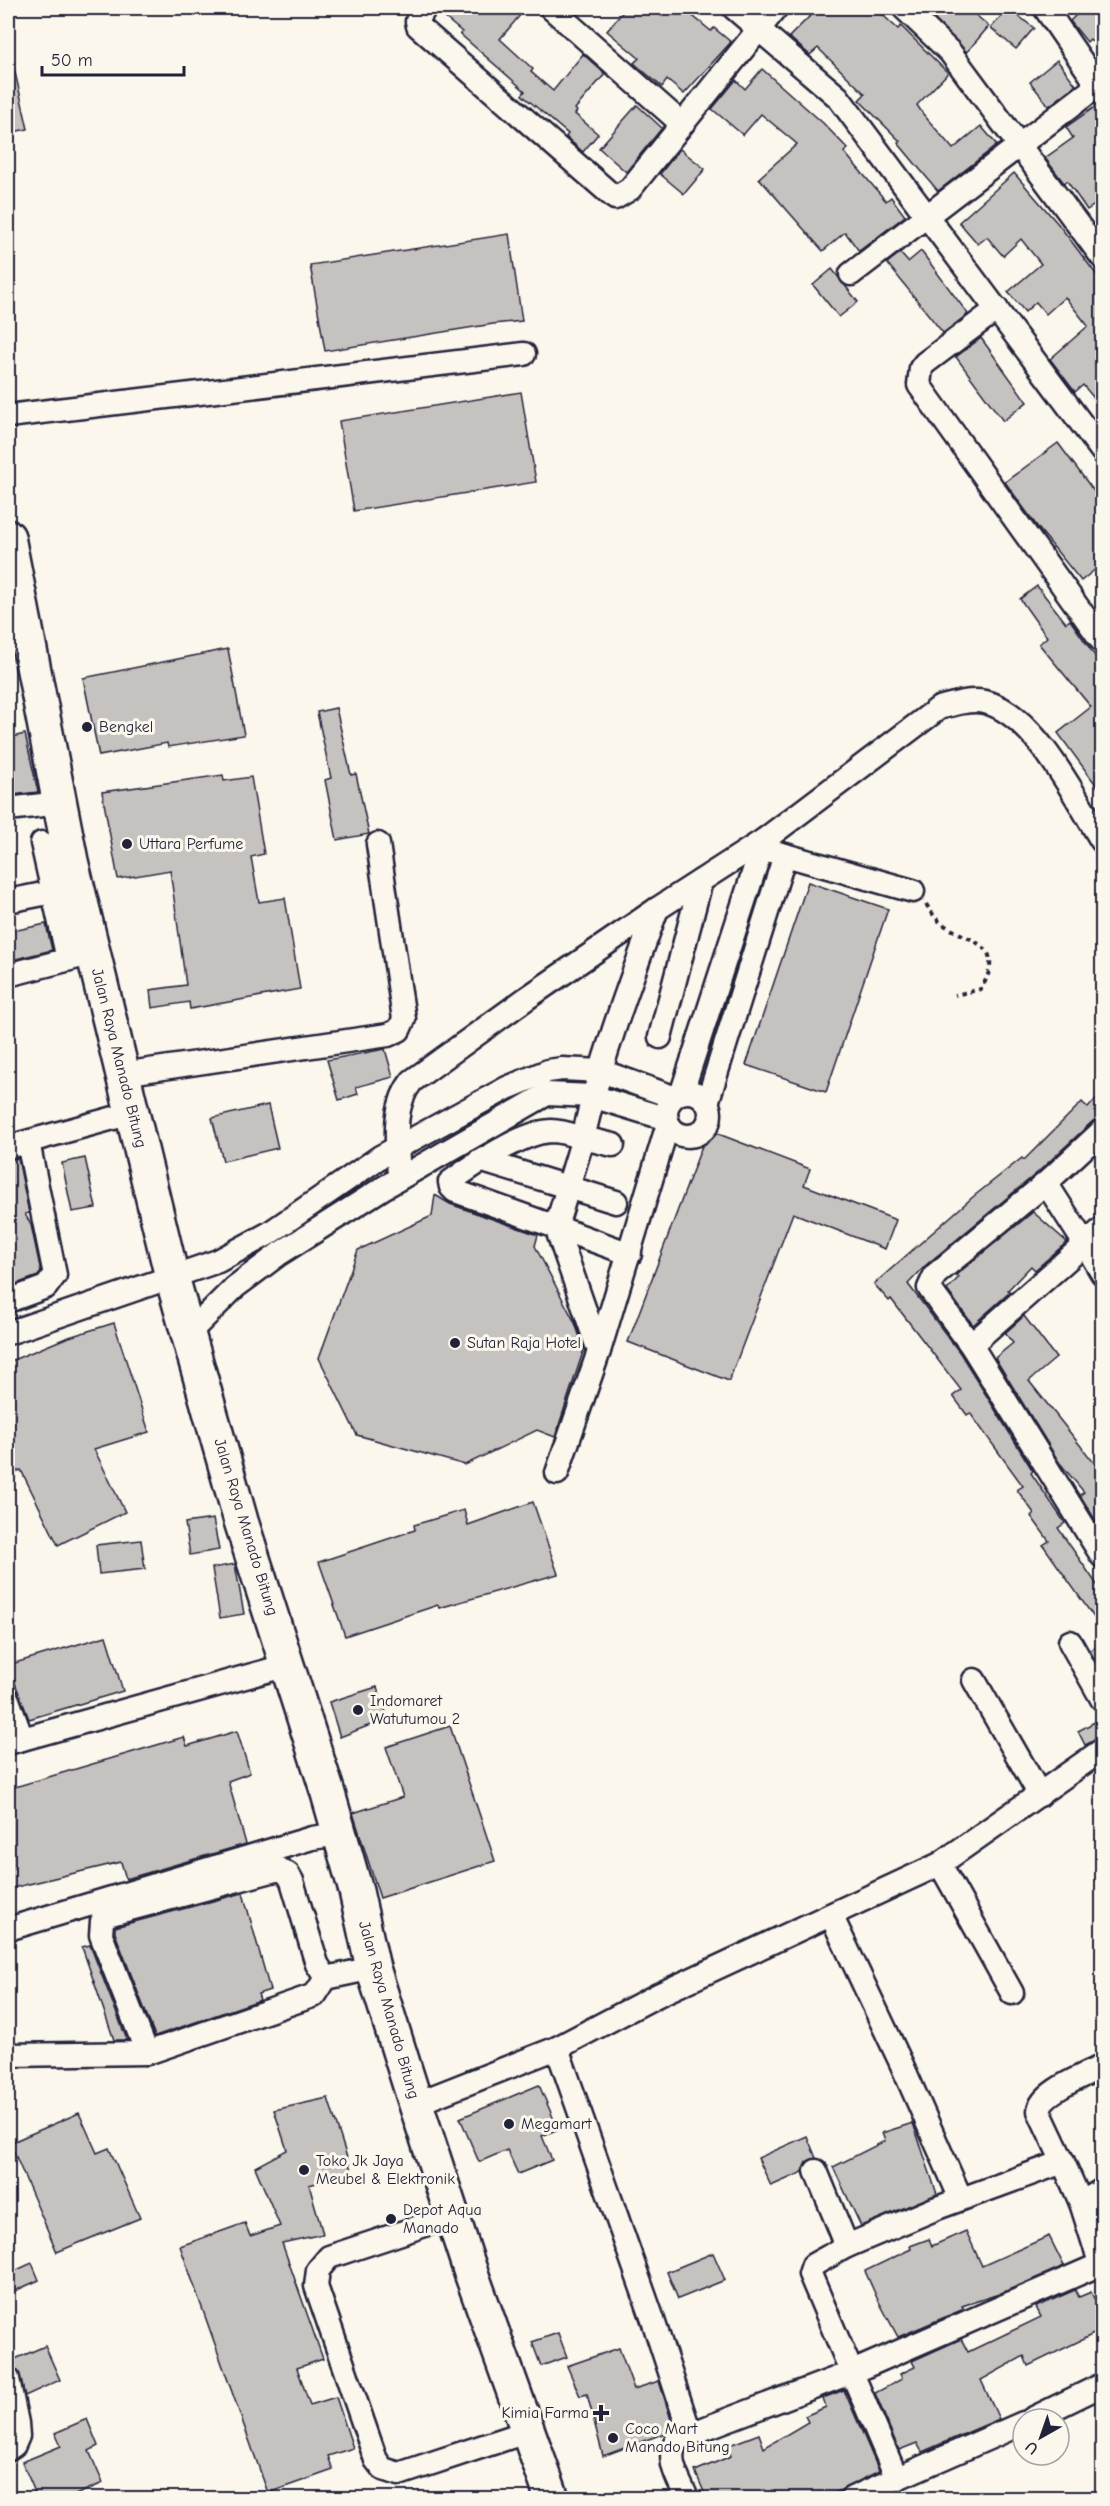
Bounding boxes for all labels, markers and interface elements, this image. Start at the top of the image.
scale bar [42,39,184,77]
text: 50 m [51,50,93,71]
place label: Bengkel [99,718,153,736]
marker: Bengkel [80,720,94,734]
place label: Uttara Perfume [139,835,243,853]
marker: Uttara Perfume [120,837,134,851]
street label: Jalan Raya Manado Bitung [88,966,150,1150]
place label: Sutan Raja Hotel [467,1334,581,1352]
marker: Sutan Raja Hotel [448,1336,462,1350]
street label: Jalan Raya Manado Bitung [210,1436,282,1618]
place label: Indomaret Watutumou 2 [370,1692,460,1728]
marker: Indomaret Watutumou 2 [351,1703,365,1717]
street label: Jalan Raya Manado Bitung [355,1919,423,2101]
place label: Megamart [521,2115,592,2133]
marker: Megamart [502,2117,516,2131]
place label: Toko Jk Jaya Meubel & Elektronik [316,2152,455,2188]
marker: Toko Jk Jaya Meubel & Elektronik [297,2163,311,2177]
place label: Depot Aqua Manado [403,2201,482,2237]
marker: Depot Aqua Manado [384,2212,398,2226]
place label: Kimia Farma [502,2404,589,2422]
marker: Kimia Farma [594,2406,608,2420]
north arrow [1011,2407,1071,2467]
place label: Coco Mart Manado Bitung [625,2420,730,2456]
marker: Coco Mart Manado Bitung [606,2431,620,2445]
text: U [1022,2437,1042,2458]

